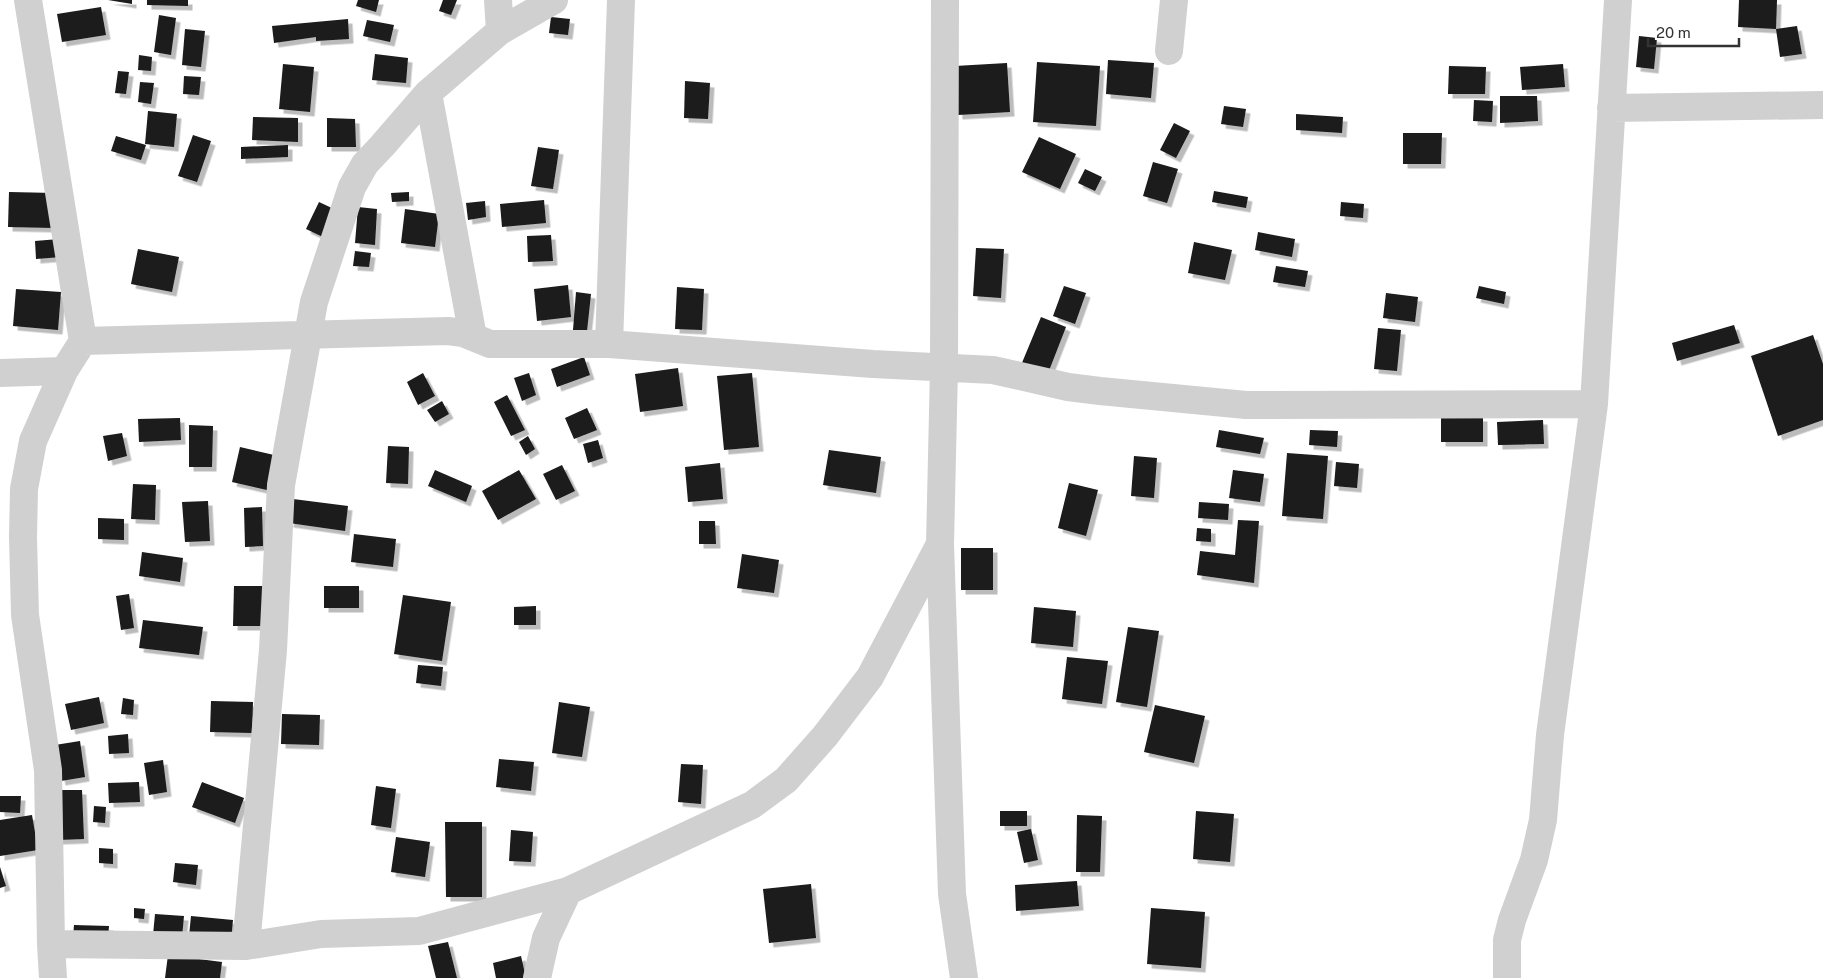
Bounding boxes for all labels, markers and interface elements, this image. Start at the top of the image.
scale bar [1648,15,1739,47]
text: 20 m [1656,24,1691,41]

